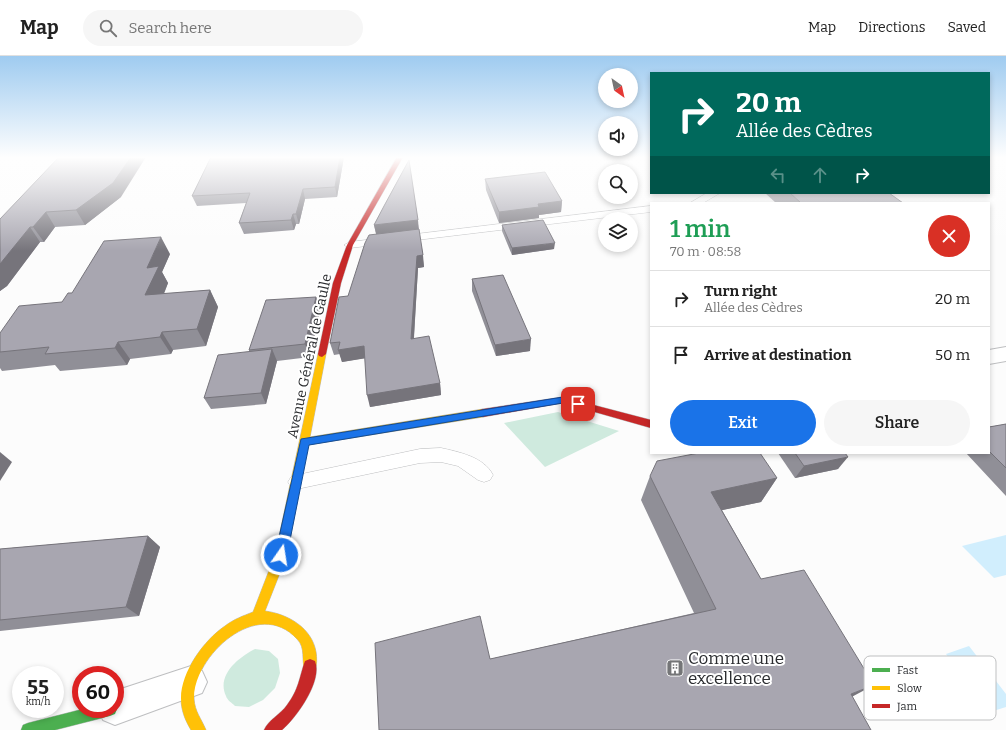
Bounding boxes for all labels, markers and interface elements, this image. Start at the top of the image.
search box [83,10,363,46]
text: Map [20,16,59,39]
icon: search [97,17,119,39]
text: Search here [129,19,212,37]
text: Map [808,19,836,36]
text: Directions [858,19,926,36]
text: Saved [948,19,986,36]
north arrow [598,68,638,108]
map controls [598,68,638,252]
text: 20 m [736,86,801,119]
icon: right [670,88,722,140]
button: sound [598,116,638,156]
text: Allée des Cèdres [736,120,873,142]
button: search [598,164,638,204]
icon: left [767,164,789,186]
icon: ahead [809,164,831,186]
icon: right [851,164,873,186]
button: layers [598,212,638,252]
text: 1 min [670,215,730,243]
button: close [928,215,970,257]
text: 70 m · 08:58 [670,244,741,259]
street label: Avenue Général de Gaulle [284,272,335,440]
text: Turn right [704,282,777,300]
icon: right [670,288,692,310]
text: 20 m [935,290,970,308]
text: Allée des Cèdres [704,300,803,315]
icon: arrive [670,344,692,366]
text: Arrive at destination [704,346,851,364]
text: 50 m [935,346,970,364]
pin [561,387,595,421]
icon: arrive [567,393,589,415]
button: Exit [670,400,816,446]
button: Share [824,400,970,446]
position arrow [260,534,302,576]
place label: Comme une excellence [688,648,784,689]
legend [864,656,996,720]
building icon: Comme une excellence [665,658,685,678]
text: Fast [897,664,918,677]
speed limit sign: 60 [72,666,124,718]
text: 55 [27,675,49,699]
text: Slow [897,682,922,695]
text: km/h [26,696,50,708]
text: Jam [896,700,917,713]

